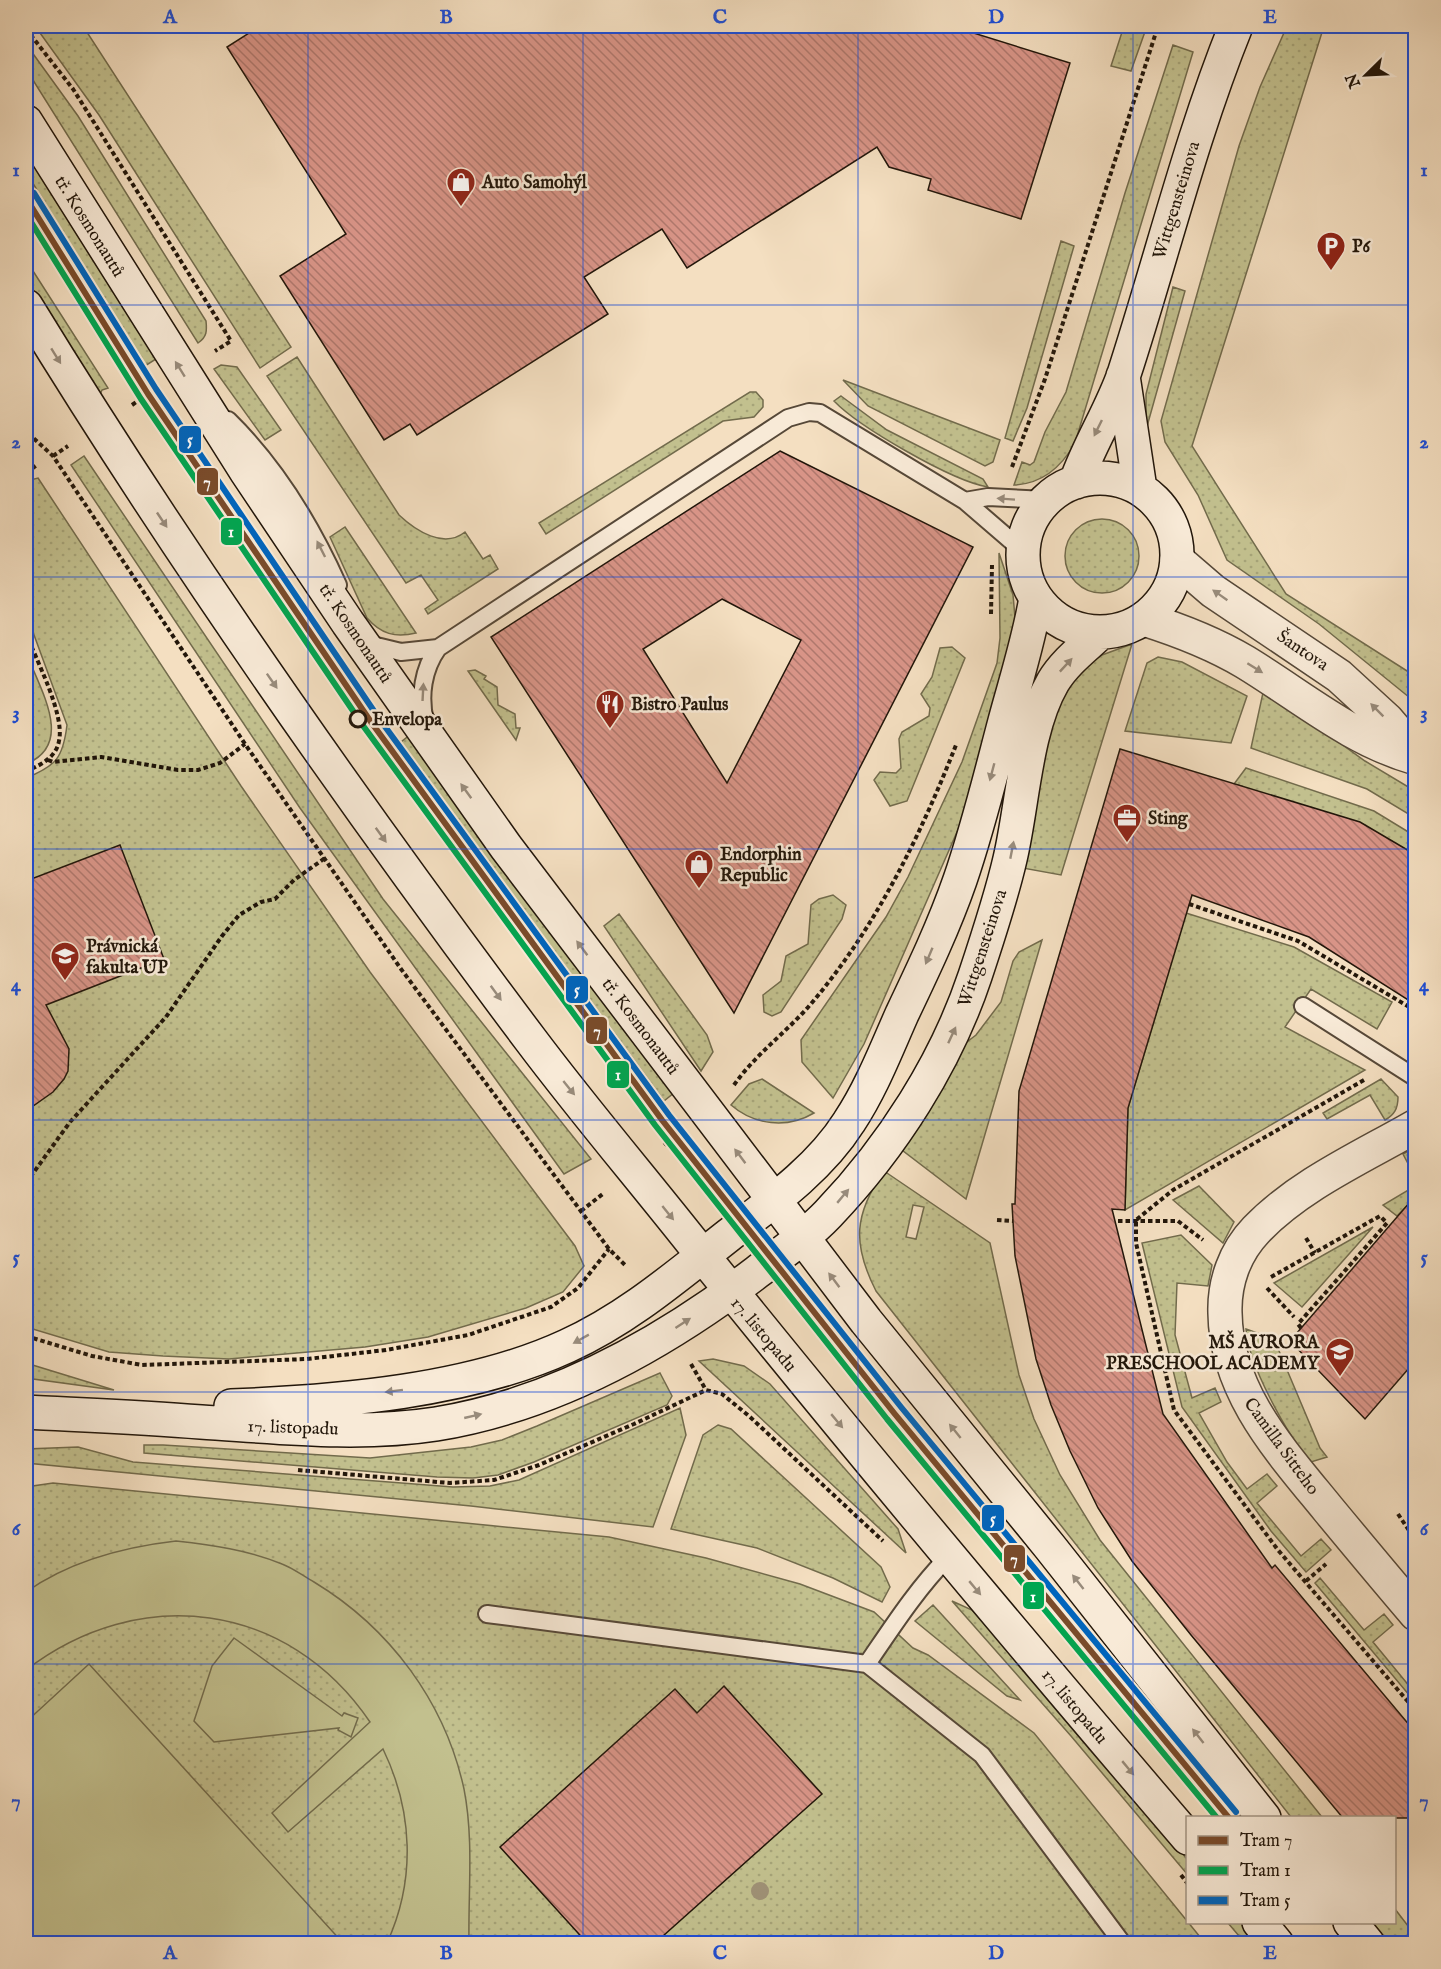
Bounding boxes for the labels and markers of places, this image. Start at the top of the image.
shop icon: Auto Samohýl [445,166,477,208]
place label: Auto Samohýl [481,172,588,195]
parking icon: P6 [1315,230,1347,272]
place label: P6 [1352,236,1371,259]
restaurant icon: Bistro Paulus [594,688,626,730]
place label: Bistro Paulus [631,694,729,717]
place label: Envelopa [372,709,443,732]
marker: Envelopa [349,710,367,728]
office icon: Sting [1111,802,1143,844]
place label: Sting [1148,808,1189,831]
place label: Endorphin Republic [720,844,802,888]
shop icon: Endorphin Republic [683,848,715,890]
place label: Právnická fakulta UP [86,936,168,980]
school or university icon: Právnická fakulta UP [49,940,81,982]
place label: MŠ AURORA PRESCHOOL ACADEMY [1106,1330,1321,1376]
school or university icon: MŠ AURORA PRESCHOOL ACADEMY [1324,1336,1356,1378]

